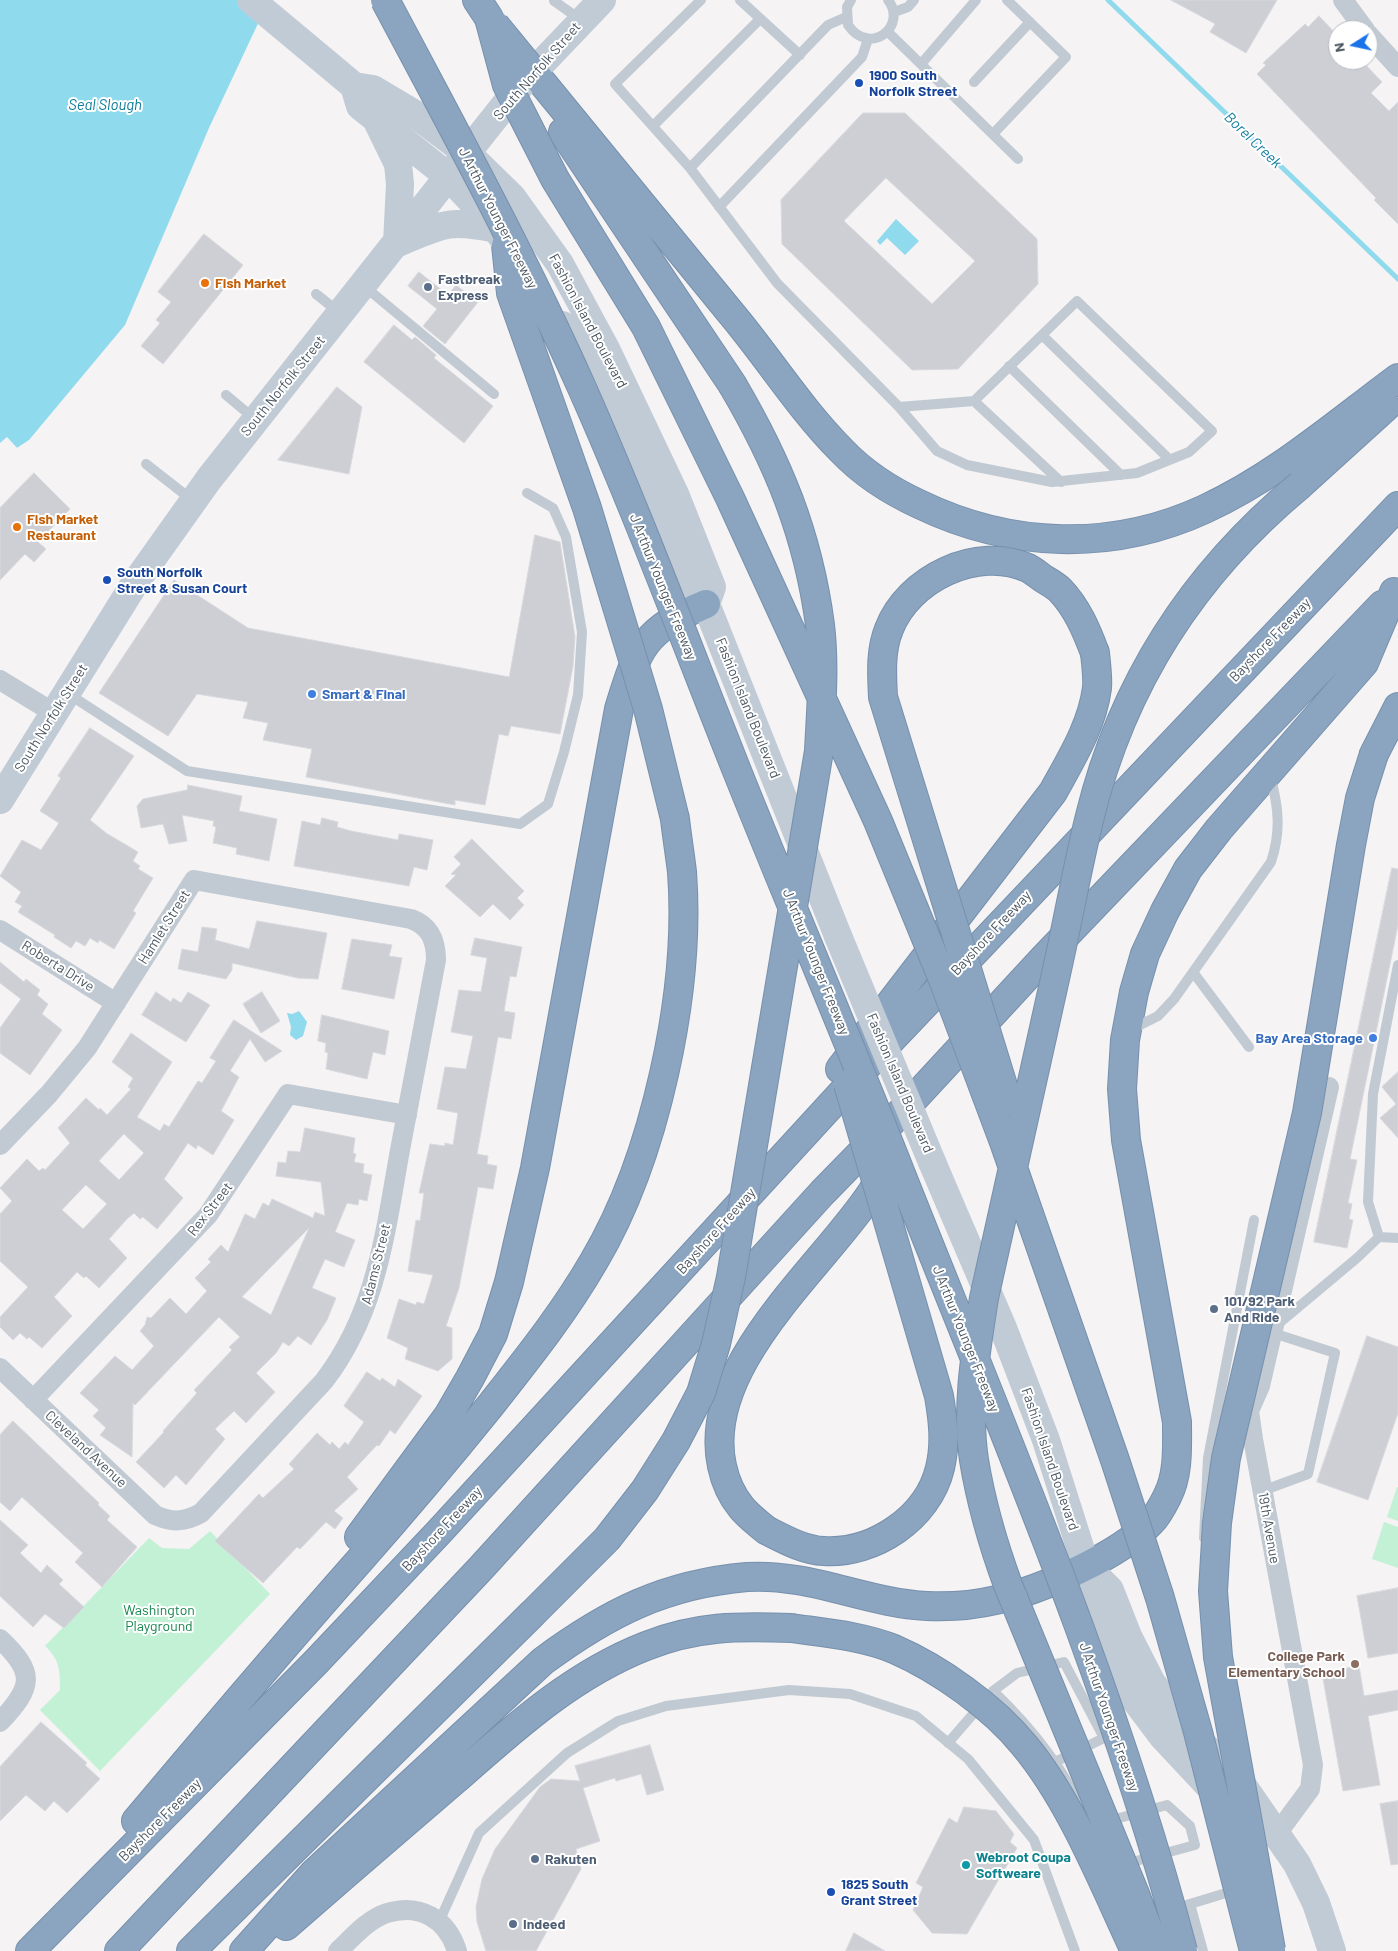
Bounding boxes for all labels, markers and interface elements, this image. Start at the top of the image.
street label: South Norfolk Street [490,19,584,123]
north arrow [1328,20,1378,70]
text: N [1330,41,1348,54]
place label: 1900 South Norfolk Street [869,67,957,100]
marker: 1900 South Norfolk Street [853,77,865,89]
water label: Seal Slough [68,96,142,114]
water label: Borel Creek [1220,108,1286,172]
street label: J Arthur Younger Freeway [455,145,541,291]
street label: Fashion Island Boulevard [545,251,631,391]
place label: Fastbreak Express [438,271,500,304]
place label: Fish Market [215,275,286,291]
marker: Fish Market [199,277,211,289]
marker: Fastbreak Express [422,281,434,293]
street label: South Norfolk Street [237,332,329,440]
place label: Fish Market Restaurant [27,511,98,544]
street label: J Arthur Younger Freeway [626,511,700,663]
marker: Fish Market Restaurant [11,521,23,533]
place label: South Norfolk Street & Susan Court [117,564,247,596]
marker: South Norfolk Street & Susan Court [101,574,113,586]
street label: Bayshore Freeway [1226,595,1314,685]
street label: Fashion Island Boulevard [712,635,784,781]
street label: South Norfolk Street [11,661,91,775]
place label: Smart & Final [322,686,406,702]
marker: Smart & Final [306,688,318,700]
street label: J Arthur Younger Freeway [779,886,853,1038]
street label: Hamlet Street [134,887,194,967]
street label: Bayshore Freeway [947,887,1035,979]
street label: Roberta Drive [18,937,98,995]
street label: Fashion Island Boulevard [863,1011,937,1155]
place label: Bay Area Storage [1256,1030,1363,1046]
marker: Bay Area Storage [1367,1032,1379,1044]
street label: Rex Street [184,1179,236,1239]
street label: Bayshore Freeway [673,1185,759,1277]
street label: Adams Street [358,1222,394,1306]
street label: J Arthur Younger Freeway [929,1263,1003,1415]
place label: 101/92 Park And Ride [1224,1293,1295,1325]
marker: 101/92 Park And Ride [1208,1303,1220,1315]
street label: Fashion Island Boulevard [1018,1385,1082,1533]
street label: Cleveland Avenue [42,1407,130,1491]
street label: Bayshore Freeway [398,1483,486,1575]
street label: 19th Avenue [1254,1491,1284,1565]
park label: Washington Playground [123,1602,195,1634]
street label: J Arthur Younger Freeway [1076,1640,1142,1794]
place label: College Park Elementary School [1228,1648,1345,1680]
marker: College Park Elementary School [1349,1658,1361,1670]
street label: Bayshore Freeway [115,1775,205,1865]
place label: Webroot Coupa Softweare [976,1849,1071,1881]
place label: Rakuten [545,1851,597,1867]
marker: Rakuten [529,1853,541,1865]
marker: Webroot Coupa Softweare [960,1859,972,1871]
place label: 1825 South Grant Street [841,1876,917,1908]
marker: 1825 South Grant Street [825,1886,837,1898]
place label: Indeed [523,1916,565,1932]
marker: Indeed [507,1918,519,1930]

